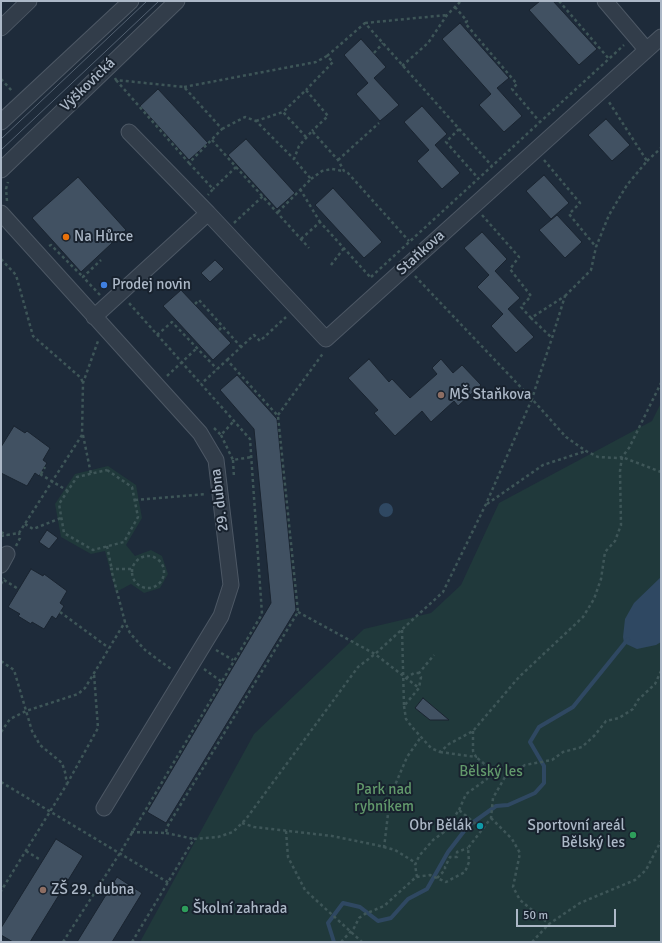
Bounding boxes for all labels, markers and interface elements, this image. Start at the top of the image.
street label: Výškovická [57,54,119,116]
street label: Staňkova [393,227,449,279]
place label: Na Hůrce [74,228,133,246]
marker: Na Hůrce [61,232,71,242]
place label: Prodej novin [112,276,191,294]
marker: Prodej novin [99,280,109,290]
place label: MŠ Staňkova [449,386,531,404]
marker: MŠ Staňkova [436,390,446,400]
street label: 29. dubna [207,467,233,533]
park label: Bělský les [459,763,523,781]
park label: Park nad rybníkem [354,781,414,816]
place label: Obr Bělák [409,817,472,835]
place label: Sportovní areál Bělský les [528,817,625,852]
marker: Obr Bělák [475,821,485,831]
marker: Sportovní areál Bělský les [628,830,638,840]
place label: ZŠ 29. dubna [51,881,134,899]
marker: ZŠ 29. dubna [38,885,48,895]
place label: Školní zahrada [193,900,287,918]
scale bar [518,901,618,927]
marker: Školní zahrada [180,904,190,914]
text: 50 m [523,908,548,923]

